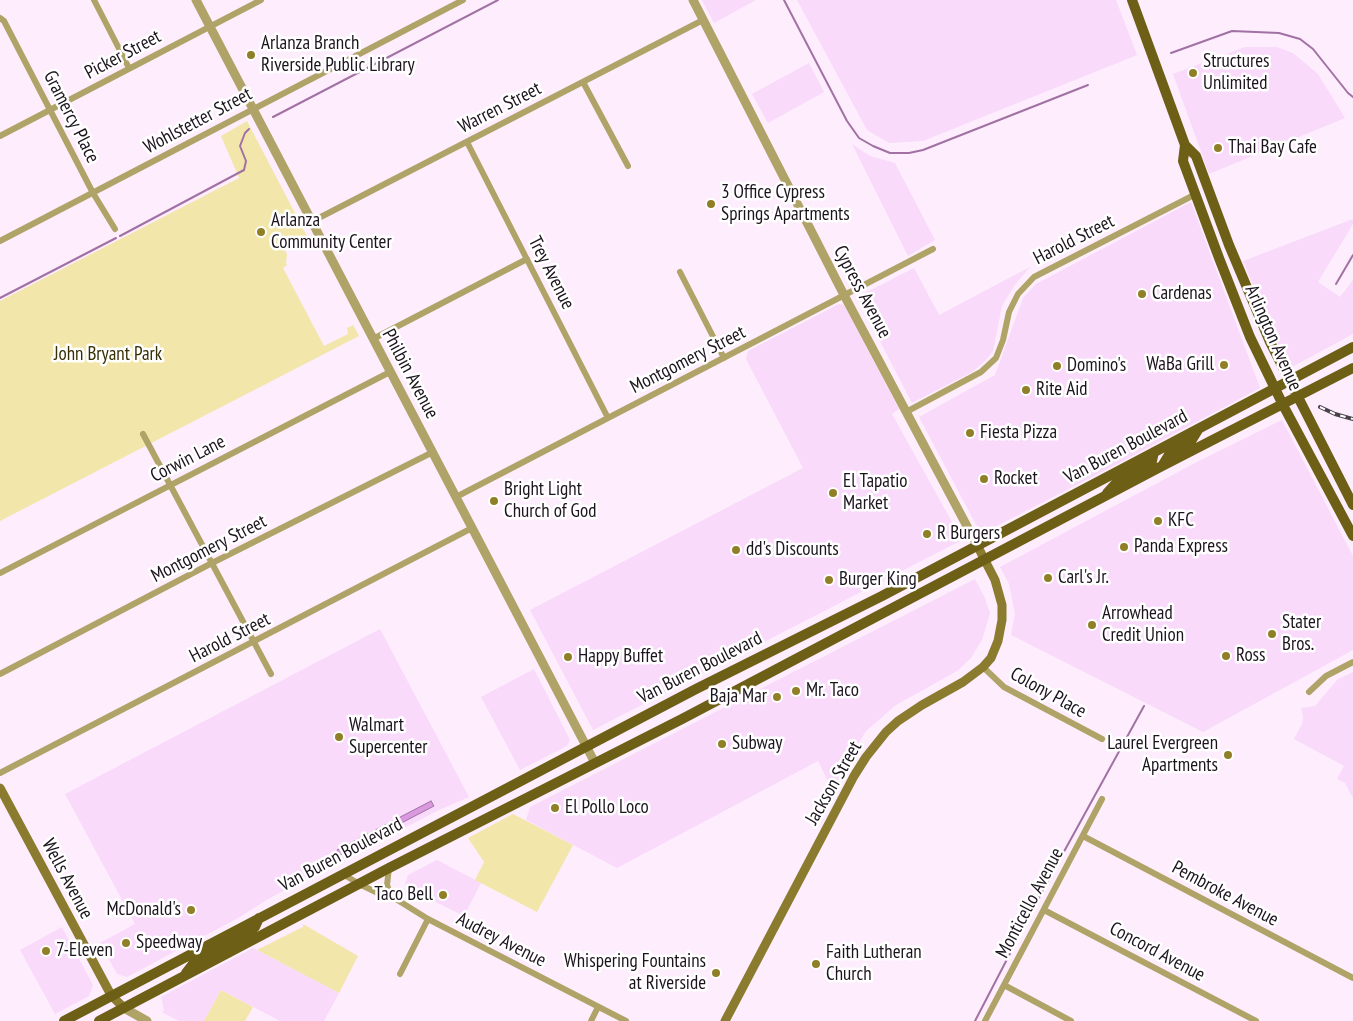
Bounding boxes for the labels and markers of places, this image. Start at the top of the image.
place label: Arlanza Branch Riverside Public Library [261,33,415,77]
marker: Arlanza Branch Riverside Public Library [245,49,257,61]
place label: Structures Unlimited [1203,51,1270,95]
marker: Structures Unlimited [1187,67,1199,79]
place label: Thai Bay Cafe [1228,137,1317,159]
marker: Thai Bay Cafe [1212,142,1224,154]
place label: 3 Office Cypress Springs Apartments [721,182,850,226]
marker: 3 Office Cypress Springs Apartments [705,198,717,210]
place label: Arlanza Community Center [271,210,392,254]
marker: Arlanza Community Center [255,226,267,238]
place label: Cardenas [1152,283,1212,305]
marker: Cardenas [1136,288,1148,300]
place label: WaBa Grill [1146,354,1214,376]
place label: Domino's [1067,355,1126,377]
marker: WaBa Grill [1218,359,1230,371]
marker: Domino's [1051,360,1063,372]
place label: Rite Aid [1036,379,1088,401]
marker: Rite Aid [1020,384,1032,396]
place label: Fiesta Pizza [980,422,1057,444]
marker: Fiesta Pizza [964,427,976,439]
place label: Rocket [994,468,1038,490]
place label: El Tapatio Market [843,471,908,515]
marker: Rocket [978,473,990,485]
place label: Bright Light Church of God [504,479,596,523]
marker: El Tapatio Market [827,487,839,499]
marker: Bright Light Church of God [488,495,500,507]
place label: KFC [1168,510,1194,532]
marker: KFC [1152,515,1164,527]
place label: R Burgers [937,523,1000,545]
marker: R Burgers [921,528,933,540]
place label: Panda Express [1134,536,1228,558]
place label: dd's Discounts [746,539,839,561]
marker: Panda Express [1118,541,1130,553]
marker: dd's Discounts [730,544,742,556]
place label: Carl's Jr. [1058,567,1109,589]
place label: Burger King [839,569,917,591]
marker: Carl's Jr. [1042,572,1054,584]
marker: Burger King [823,574,835,586]
place label: Arrowhead Credit Union [1102,603,1184,647]
place label: Stater Bros. [1282,612,1321,656]
marker: Arrowhead Credit Union [1086,619,1098,631]
marker: Stater Bros. [1266,628,1278,640]
place label: Ross [1236,645,1265,667]
place label: Happy Buffet [578,646,663,668]
marker: Ross [1220,650,1232,662]
marker: Happy Buffet [562,651,574,663]
place label: Mr. Taco [806,680,859,702]
marker: Mr. Taco [790,685,802,697]
place label: Baja Mar [710,686,767,708]
marker: Baja Mar [771,691,783,703]
place label: Walmart Supercenter [349,715,427,759]
marker: Walmart Supercenter [333,731,345,743]
place label: Subway [732,733,782,755]
place label: Laurel Evergreen Apartments [1107,733,1218,777]
marker: Subway [716,738,728,750]
marker: Laurel Evergreen Apartments [1222,749,1234,761]
place label: El Pollo Loco [565,797,649,819]
marker: El Pollo Loco [549,802,561,814]
place label: Taco Bell [374,884,433,906]
marker: Taco Bell [437,889,449,901]
place label: McDonald's [106,899,181,921]
marker: McDonald's [185,904,197,916]
place label: Speedway [136,932,202,954]
marker: Speedway [120,937,132,949]
place label: 7-Eleven [56,940,113,962]
place label: Faith Lutheran Church [826,942,922,986]
marker: 7-Eleven [40,945,52,957]
place label: Whispering Fountains at Riverside [564,951,706,995]
marker: Faith Lutheran Church [810,958,822,970]
marker: Whispering Fountains at Riverside [710,967,722,979]

